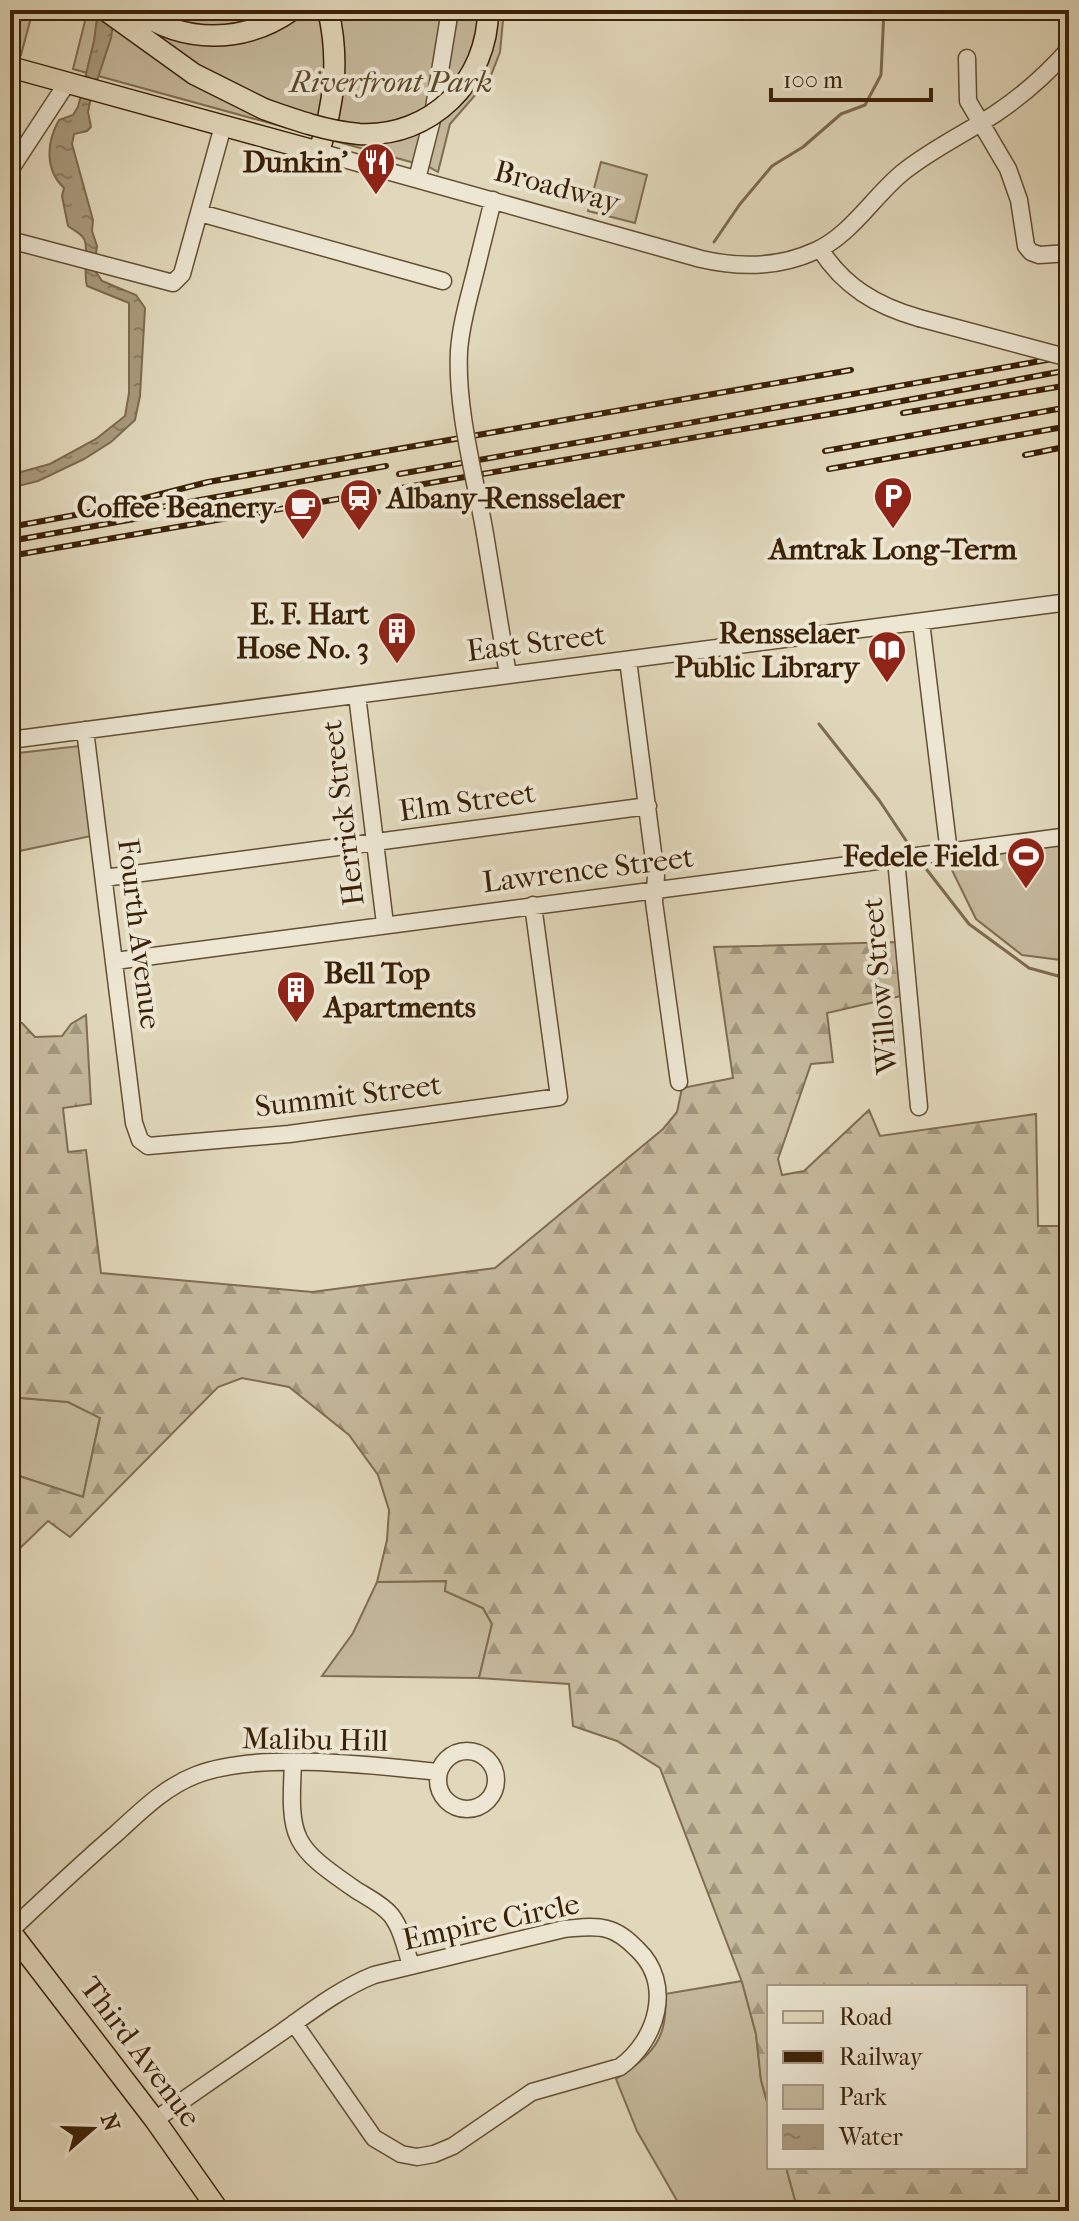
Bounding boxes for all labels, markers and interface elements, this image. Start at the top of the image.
scale bar [771,52,931,102]
park label: Riverfront Park [288,65,492,100]
text: 100 m [783,66,843,94]
restaurant icon: Dunkin' [355,141,397,196]
place label: Dunkin' [243,145,349,180]
street label: Broadway [490,153,625,221]
parking icon: Amtrak Long-Term [872,475,914,530]
station icon: Albany-Rensselaer [338,477,380,532]
place label: Albany-Rensselaer [385,481,626,516]
cafe icon: Coffee Beanery [282,486,324,541]
place label: Coffee Beanery [77,490,277,525]
place label: Amtrak Long-Term [767,532,1018,567]
place label: E. F. Hart Hose No. 3 [236,597,369,666]
building icon: E. F. Hart Hose No. 3 [376,610,418,665]
place label: Rensselaer Public Library [674,616,861,685]
street label: East Street [465,617,608,669]
library icon: Rensselaer Public Library [866,629,908,684]
street label: Herrick Street [314,718,372,908]
street label: Elm Street [397,775,538,829]
sports icon: Fedele Field [1005,835,1047,890]
street label: Fourth Avenue [110,837,168,1031]
place label: Fedele Field [843,839,1000,874]
street label: Lawrence Street [481,840,696,900]
street label: Willow Street [855,896,905,1077]
place label: Bell Top Apartments [322,956,476,1025]
building icon: Bell Top Apartments [275,969,317,1024]
street label: Summit Street [253,1067,443,1125]
street label: Malibu Hill [242,1721,388,1759]
street label: Empire Circle [399,1886,583,1958]
street label: Third Avenue [72,1970,208,2134]
legend [767,1985,1027,2169]
text: Road [839,2003,893,2031]
text: Railway [839,2043,924,2071]
text: Park [839,2083,887,2111]
north arrow [52,2089,132,2169]
text: N [95,2110,125,2135]
text: Water [838,2123,903,2151]

